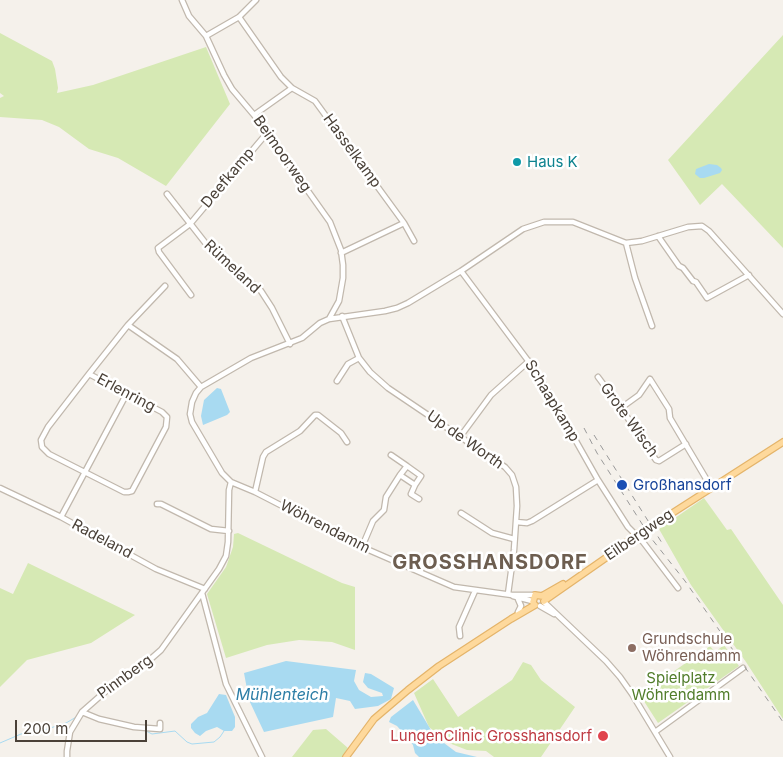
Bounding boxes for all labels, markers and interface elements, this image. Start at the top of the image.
street label: Hasselkamp [319,111,385,191]
street label: Beimoorweg [249,112,315,196]
street label: Deefkamp [198,144,258,212]
place label: Haus K [527,153,578,171]
marker: Haus K [511,156,523,168]
street label: Rümeland [200,236,264,298]
street label: Schaapkamp [521,357,583,445]
street label: Erlenring [94,370,158,416]
street label: Grote Wisch [596,379,662,461]
street label: Up de Worth [423,407,507,473]
place label: Großhansdorf [633,476,732,494]
marker: Großhansdorf [615,478,629,492]
street label: Wöhrendamm [277,497,373,557]
street label: Eilbergweg [601,506,677,564]
street label: Radeland [69,516,135,562]
district label: GROSSHANSDORF [391,551,589,575]
place label: Grundschule Wöhrendamm [642,630,741,665]
marker: Grundschule Wöhrendamm [626,642,638,654]
street label: Pinnberg [94,651,156,703]
park label: Spielplatz Wöhrendamm [632,669,730,704]
water label: Mühlenteich [236,685,328,705]
scale bar [18,710,150,742]
text: 200 m [23,719,68,738]
place label: LungenClinic Grosshansdorf [390,727,592,745]
marker: LungenClinic Grosshansdorf [596,729,610,743]

